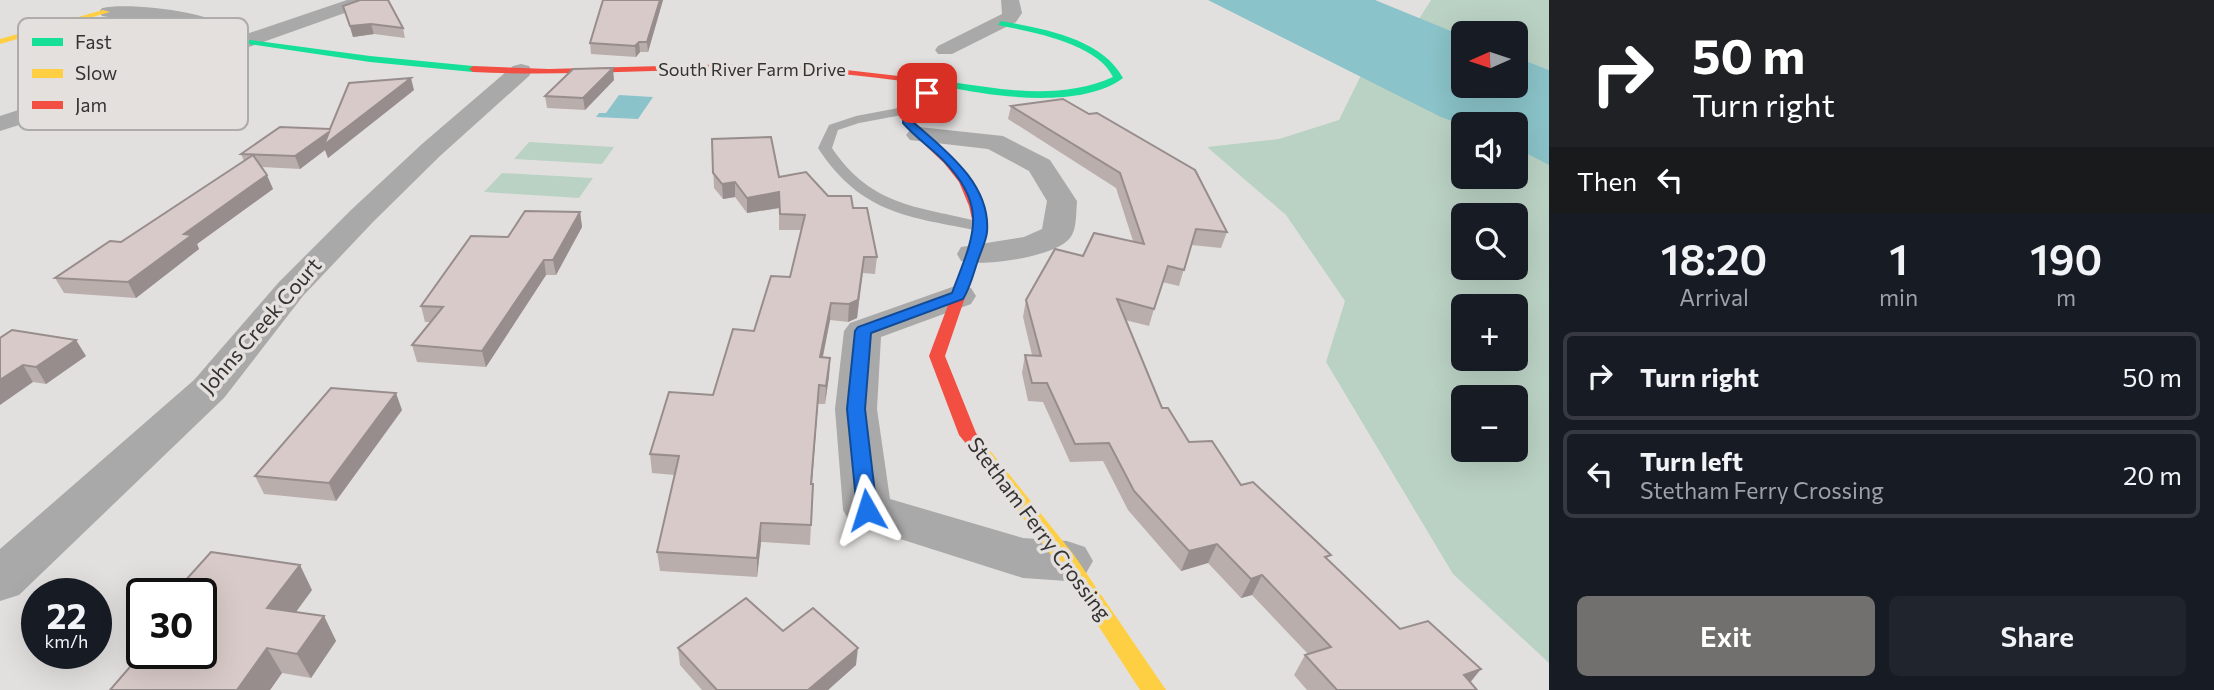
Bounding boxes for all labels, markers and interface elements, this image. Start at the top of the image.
legend [18,18,248,130]
north arrow [1451,21,1528,98]
map controls [1451,21,1528,462]
text: 50 m [1692,24,1805,84]
icon: right [1577,28,1668,119]
text: Fast [75,30,112,53]
street label: South River Farm Drive [658,58,846,80]
text: Slow [75,61,117,84]
pin [897,63,957,123]
icon: arrive [908,74,946,112]
text: Turn right [1692,84,1835,124]
text: Jam [75,93,107,116]
button: sound [1451,112,1528,189]
icon: left [1651,161,1689,199]
text: Then [1577,165,1637,196]
button: search [1451,203,1528,280]
text: 18:20 [1661,232,1767,284]
text: 1 [1889,232,1908,284]
text: 190 [2030,232,2102,284]
street label: Johns Creek Court [194,252,326,398]
text: Arrival [1679,283,1749,311]
text: min [1879,283,1918,311]
text: m [2056,283,2076,311]
button: + [1451,294,1528,371]
icon: right [1581,357,1619,395]
text: Turn right [1640,361,1759,392]
text: 50 m [2122,361,2182,392]
button: − [1451,385,1528,462]
street label: Stetham Ferry Crossing [963,432,1117,624]
text: Turn left [1640,445,1743,476]
icon: left [1581,455,1619,493]
text: 20 m [2123,459,2182,490]
position arrow [830,473,904,547]
text: Stetham Ferry Crossing [1640,476,1884,504]
speed limit sign: 30 [126,578,217,669]
text: 22 [47,593,86,636]
button: Exit [1577,596,1875,676]
button: Share [1889,596,2186,676]
text: km/h [45,630,88,652]

